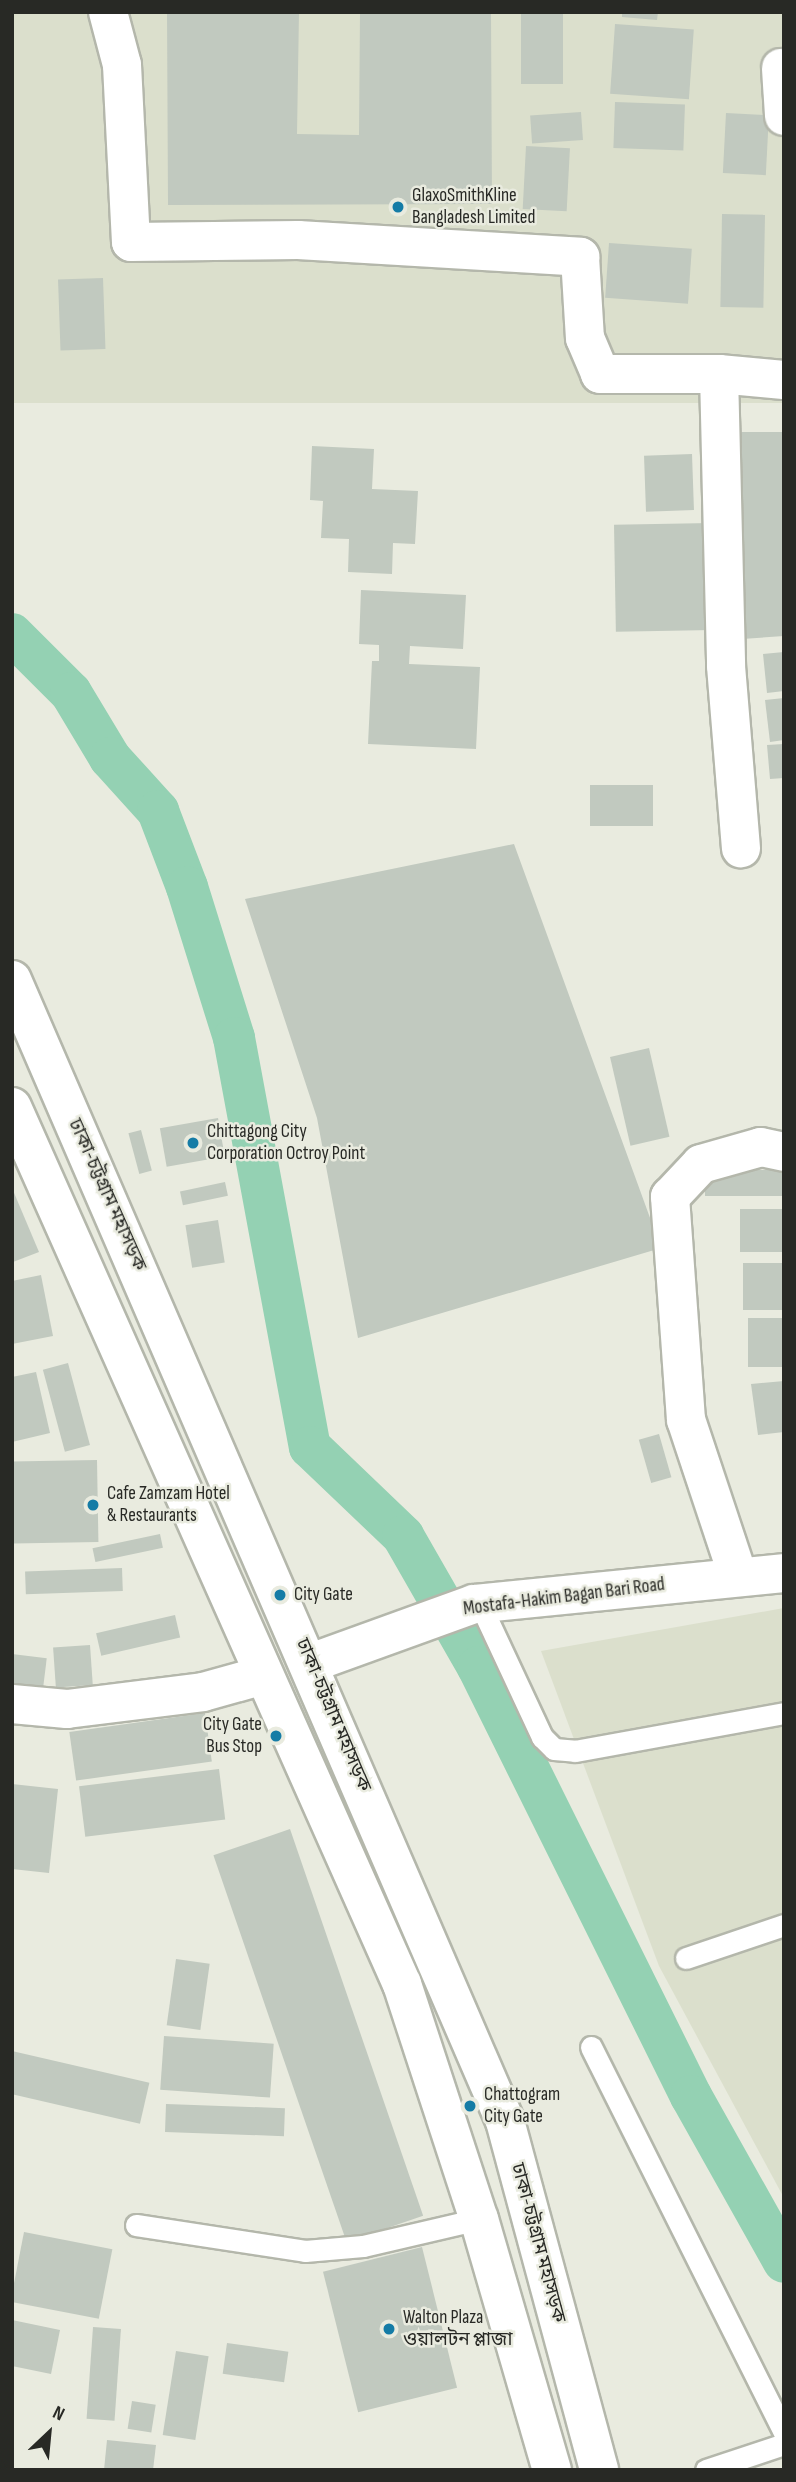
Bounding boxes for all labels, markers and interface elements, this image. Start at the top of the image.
place label: GlaxoSmithKline Bangladesh Limited [412,185,535,229]
marker: GlaxoSmithKline Bangladesh Limited [390,199,406,215]
street label: ঢাকা-চট্টগ্রাম মহাসড়ক [63,1115,151,1275]
place label: Chittagong City Corporation Octroy Point [207,1121,365,1165]
marker: Chittagong City Corporation Octroy Point [185,1135,201,1151]
place label: Cafe Zamzam Hotel & Restaurants [107,1483,230,1527]
marker: Cafe Zamzam Hotel & Restaurants [85,1497,101,1513]
street label: Mostafa-Hakim Bagan Bari Road [462,1573,666,1621]
place label: City Gate [294,1584,353,1606]
marker: City Gate [272,1587,288,1603]
street label: ঢাকা-চট্টগ্রাম মহাসড়ক [290,1635,376,1795]
place label: City Gate Bus Stop [203,1714,262,1758]
marker: City Gate Bus Stop [268,1728,284,1744]
place label: Chattogram City Gate [484,2084,560,2128]
marker: Chattogram City Gate [462,2098,478,2114]
street label: ঢাকা-চট্টগ্রাম মহাসড়ক [506,2161,570,2325]
place label: Walton Plaza ওয়ালটন প্লাজা [403,2307,513,2351]
marker: Walton Plaza ওয়ালটন প্লাজা [381,2321,397,2337]
north arrow [14,2398,84,2468]
text: N [49,2401,68,2426]

